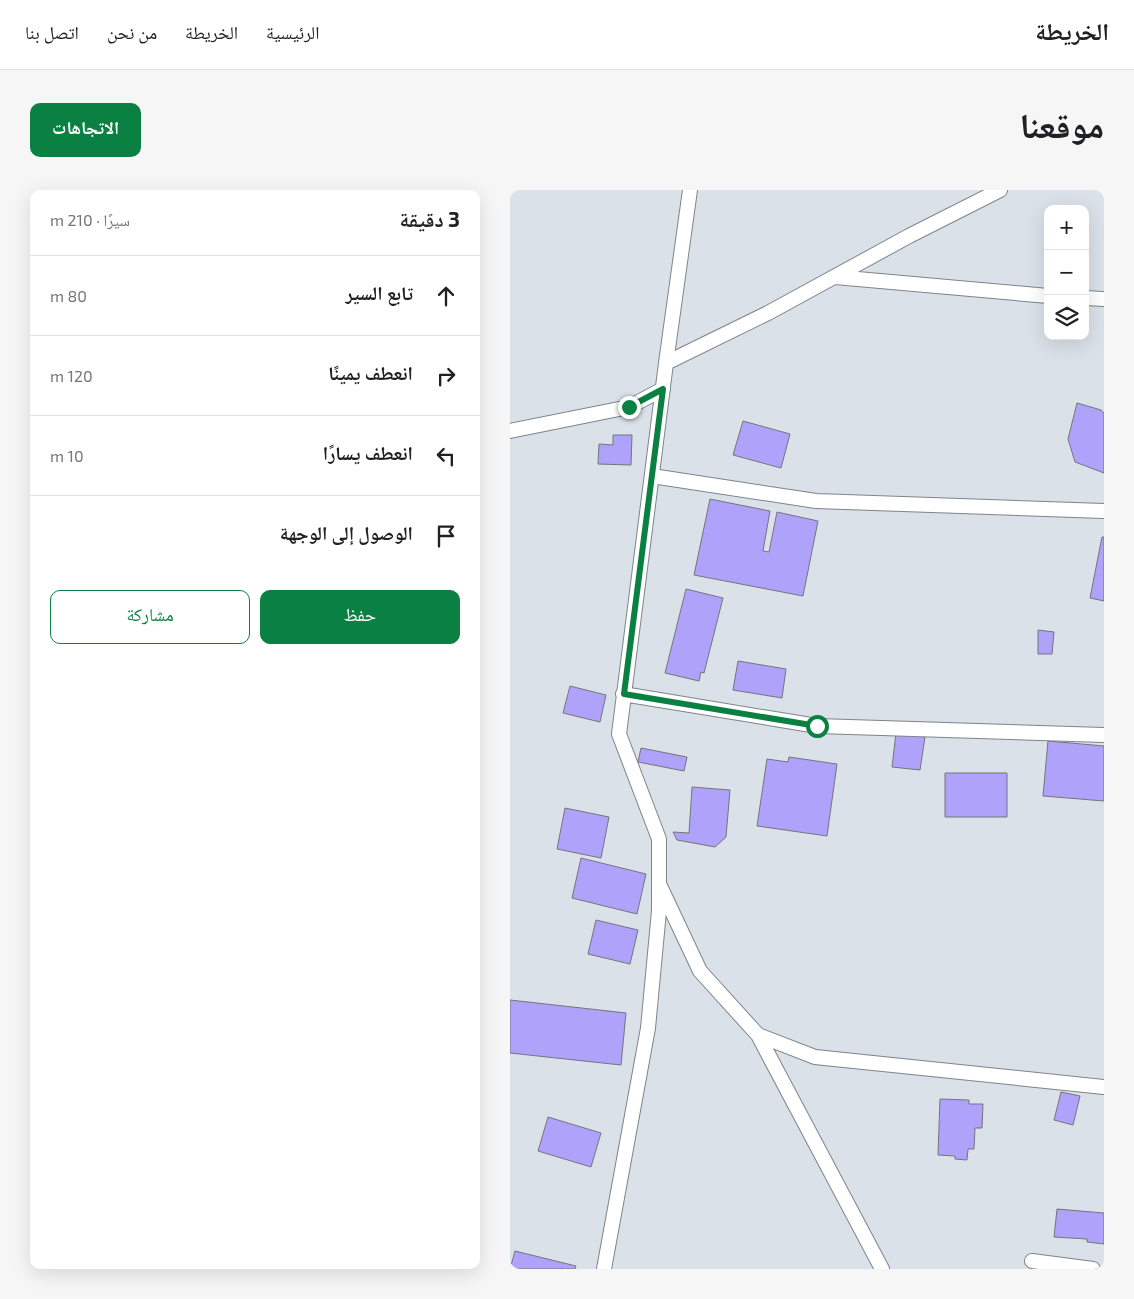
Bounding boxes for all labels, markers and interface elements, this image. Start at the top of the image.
text: الخريطة [1035,16,1109,45]
text: اتصل بنا [25,21,79,43]
text: من نحن [107,21,157,43]
text: الخريطة [185,21,238,43]
text: الرئيسية [266,21,319,43]
button: الاتجاهات [30,103,141,157]
text: موقعنا [1019,103,1104,145]
map controls [1044,205,1089,340]
button: + [1044,205,1089,250]
text: 3 دقيقة [399,206,460,231]
text: سيرًا · 210 m [50,210,130,229]
button: − [1044,250,1089,295]
text: تابع السير [346,281,413,304]
icon: ahead [432,282,460,310]
text: 80 m [50,286,87,305]
button: layers [1044,295,1089,340]
text: انعطف يمينًا [328,361,413,384]
icon: right [432,362,460,390]
text: 120 m [50,366,93,385]
route end [618,396,641,419]
text: انعطف يسارًا [323,441,413,464]
icon: left [432,442,460,470]
text: 10 m [50,446,84,465]
text: الوصول إلى الوجهة [280,521,413,544]
icon: arrive [432,522,460,550]
button: مشاركة [50,590,250,644]
button: حفظ [260,590,460,644]
route start [806,715,829,738]

